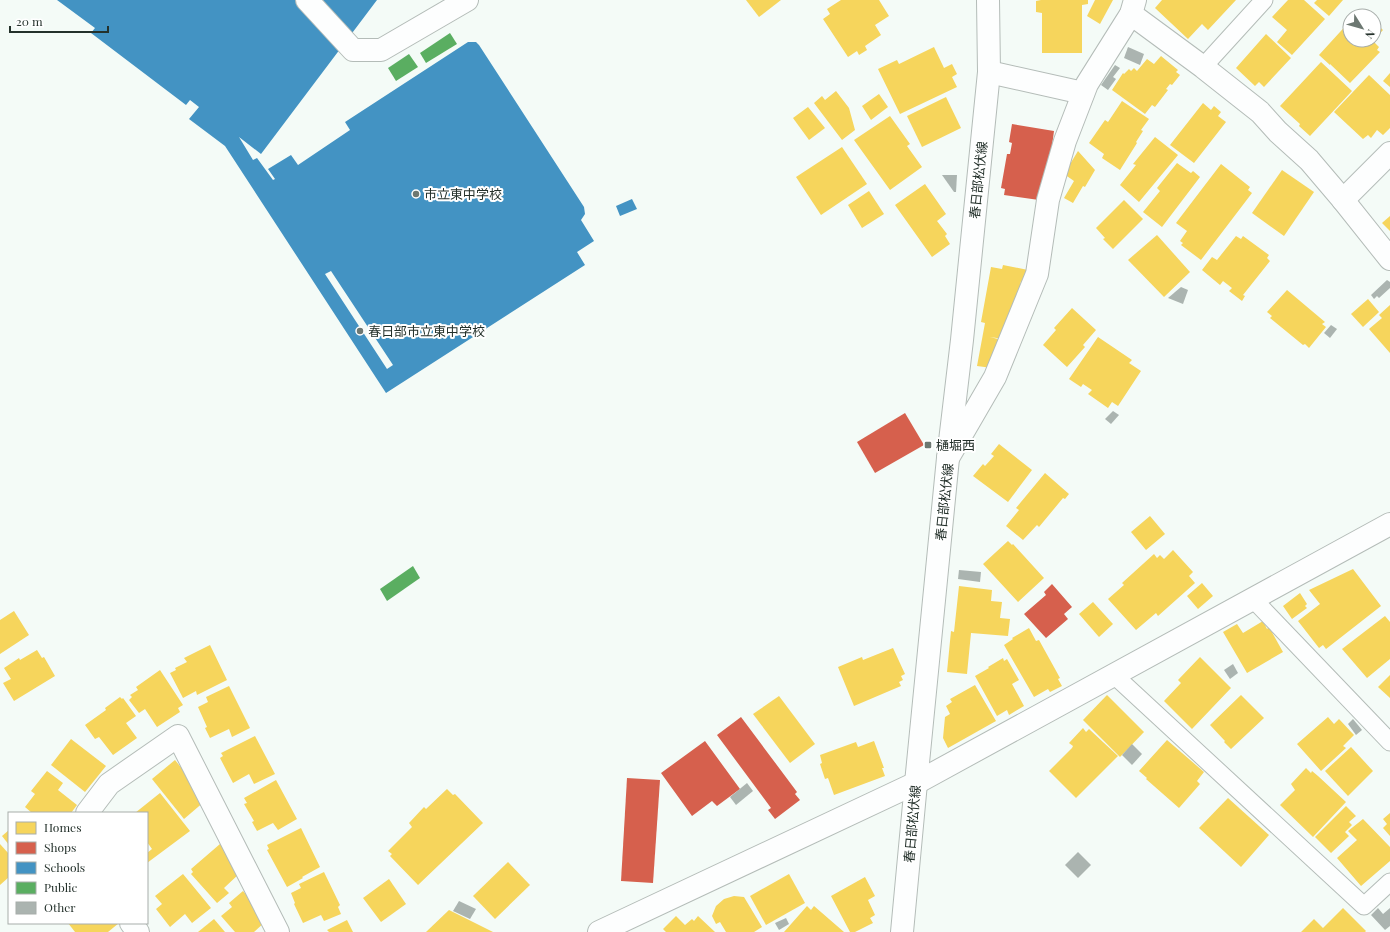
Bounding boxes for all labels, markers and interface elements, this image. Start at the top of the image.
scale bar [10,8,108,34]
north arrow [1342,8,1382,48]
text: 20 m [16,13,43,29]
text: N [1362,27,1379,42]
street label: 春日部松伏線 [965,140,990,220]
place label: 市立東中学校 [424,185,502,202]
marker: 市立東中学校 [411,189,421,199]
place label: 春日部市立東中学校 [368,322,485,339]
marker: 春日部市立東中学校 [355,326,365,336]
place label: 樋堀西 [936,436,975,453]
marker: 樋堀西 [923,440,933,450]
street label: 春日部松伏線 [931,462,956,542]
street label: 春日部松伏線 [900,784,923,864]
legend [8,812,148,924]
text: Homes [44,819,82,835]
text: Shops [44,839,76,855]
text: Schools [44,859,85,875]
text: Public [44,879,78,895]
text: Other [44,899,76,915]

